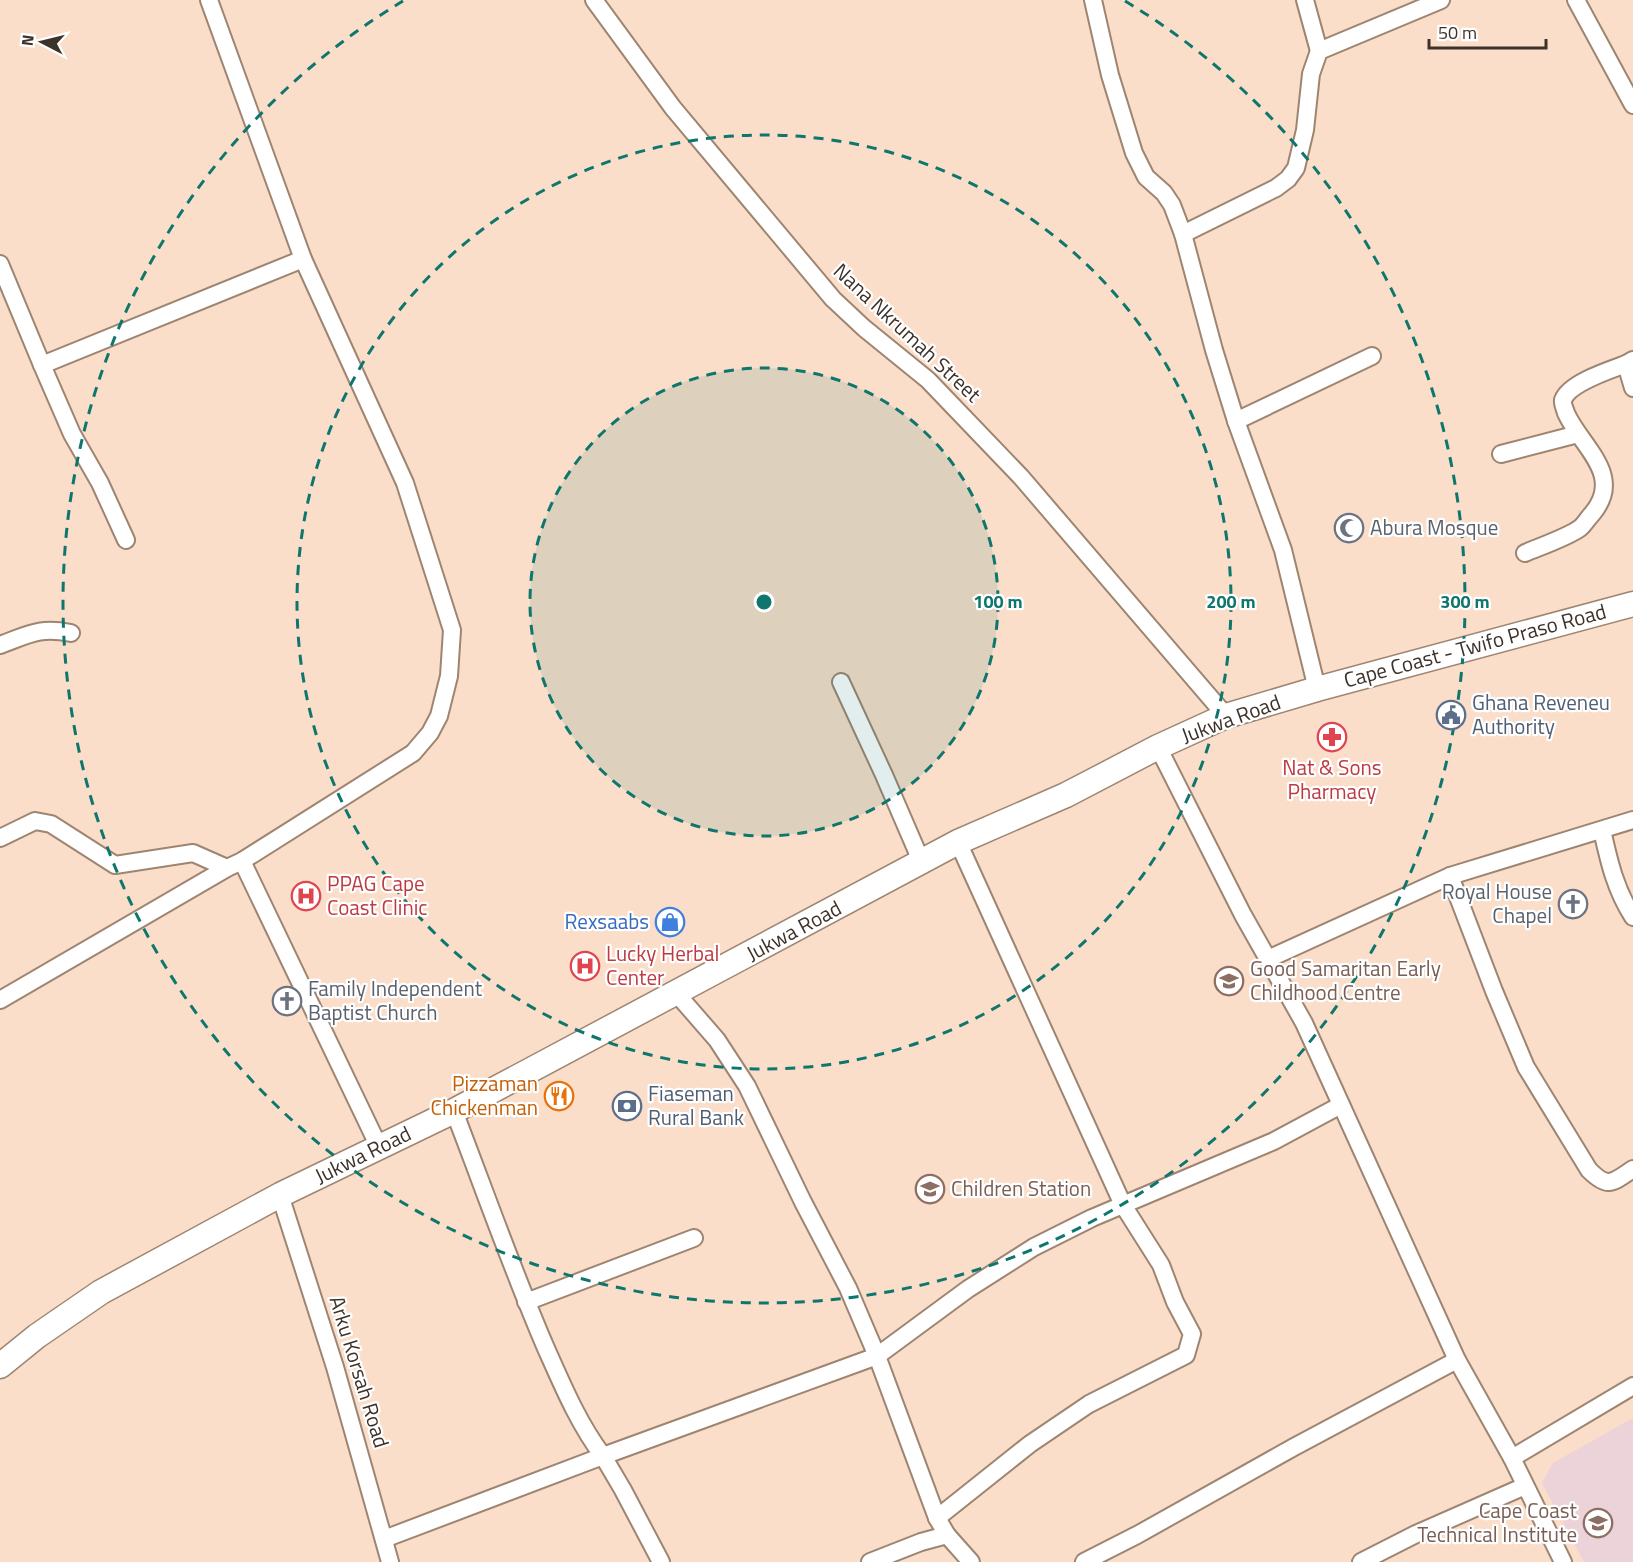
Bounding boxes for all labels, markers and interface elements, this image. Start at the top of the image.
north arrow [12,12,72,72]
scale bar [1429,12,1546,50]
text: 50 m [1438,19,1477,46]
text: N [15,33,40,47]
street label: Nana Nkrumah Street [827,255,989,410]
place label: Abura Mosque [1370,511,1498,543]
mosque icon: Abura Mosque [1333,512,1365,544]
text: 100 m [973,588,1023,615]
text: 200 m [1206,588,1256,615]
text: 300 m [1440,588,1490,615]
centre of rings [754,592,774,612]
street label: Cape Coast - Twifo Praso Road [1340,595,1610,695]
street label: Jukwa Road [1176,685,1285,751]
place label: Ghana Reveneu Authority [1472,686,1610,742]
public building icon: Ghana Reveneu Authority [1435,699,1467,731]
pharmacy icon: Nat & Sons Pharmacy [1316,721,1348,753]
place label: Nat & Sons Pharmacy [1282,751,1382,807]
place label: PPAG Cape Coast Clinic [327,867,428,923]
place label: Royal House Chapel [1442,875,1552,931]
hospital icon: PPAG Cape Coast Clinic [290,880,322,912]
church icon: Royal House Chapel [1557,888,1589,920]
street label: Jukwa Road [740,892,847,969]
place label: Rexsaabs [565,905,649,937]
shop icon: Rexsaabs [654,906,686,938]
place label: Lucky Herbal Center [606,937,719,993]
hospital icon: Lucky Herbal Center [569,950,601,982]
place label: Good Samaritan Early Childhood Centre [1250,952,1441,1008]
school or university icon: Good Samaritan Early Childhood Centre [1213,965,1245,997]
place label: Family Independent Baptist Church [308,972,483,1028]
church icon: Family Independent Baptist Church [271,985,303,1017]
place label: Pizzaman Chickenman [431,1067,538,1123]
place label: Fiaseman Rural Bank [648,1077,744,1133]
restaurant icon: Pizzaman Chickenman [543,1080,575,1112]
bank icon: Fiaseman Rural Bank [611,1090,643,1122]
street label: Jukwa Road [309,1117,416,1191]
place label: Children Station [951,1172,1091,1204]
school or university icon: Children Station [914,1173,946,1205]
street label: Arku Korsah Road [322,1292,398,1452]
place label: Cape Coast Technical Institute [1417,1494,1578,1550]
school or university icon: Cape Coast Technical Institute [1582,1507,1614,1539]

